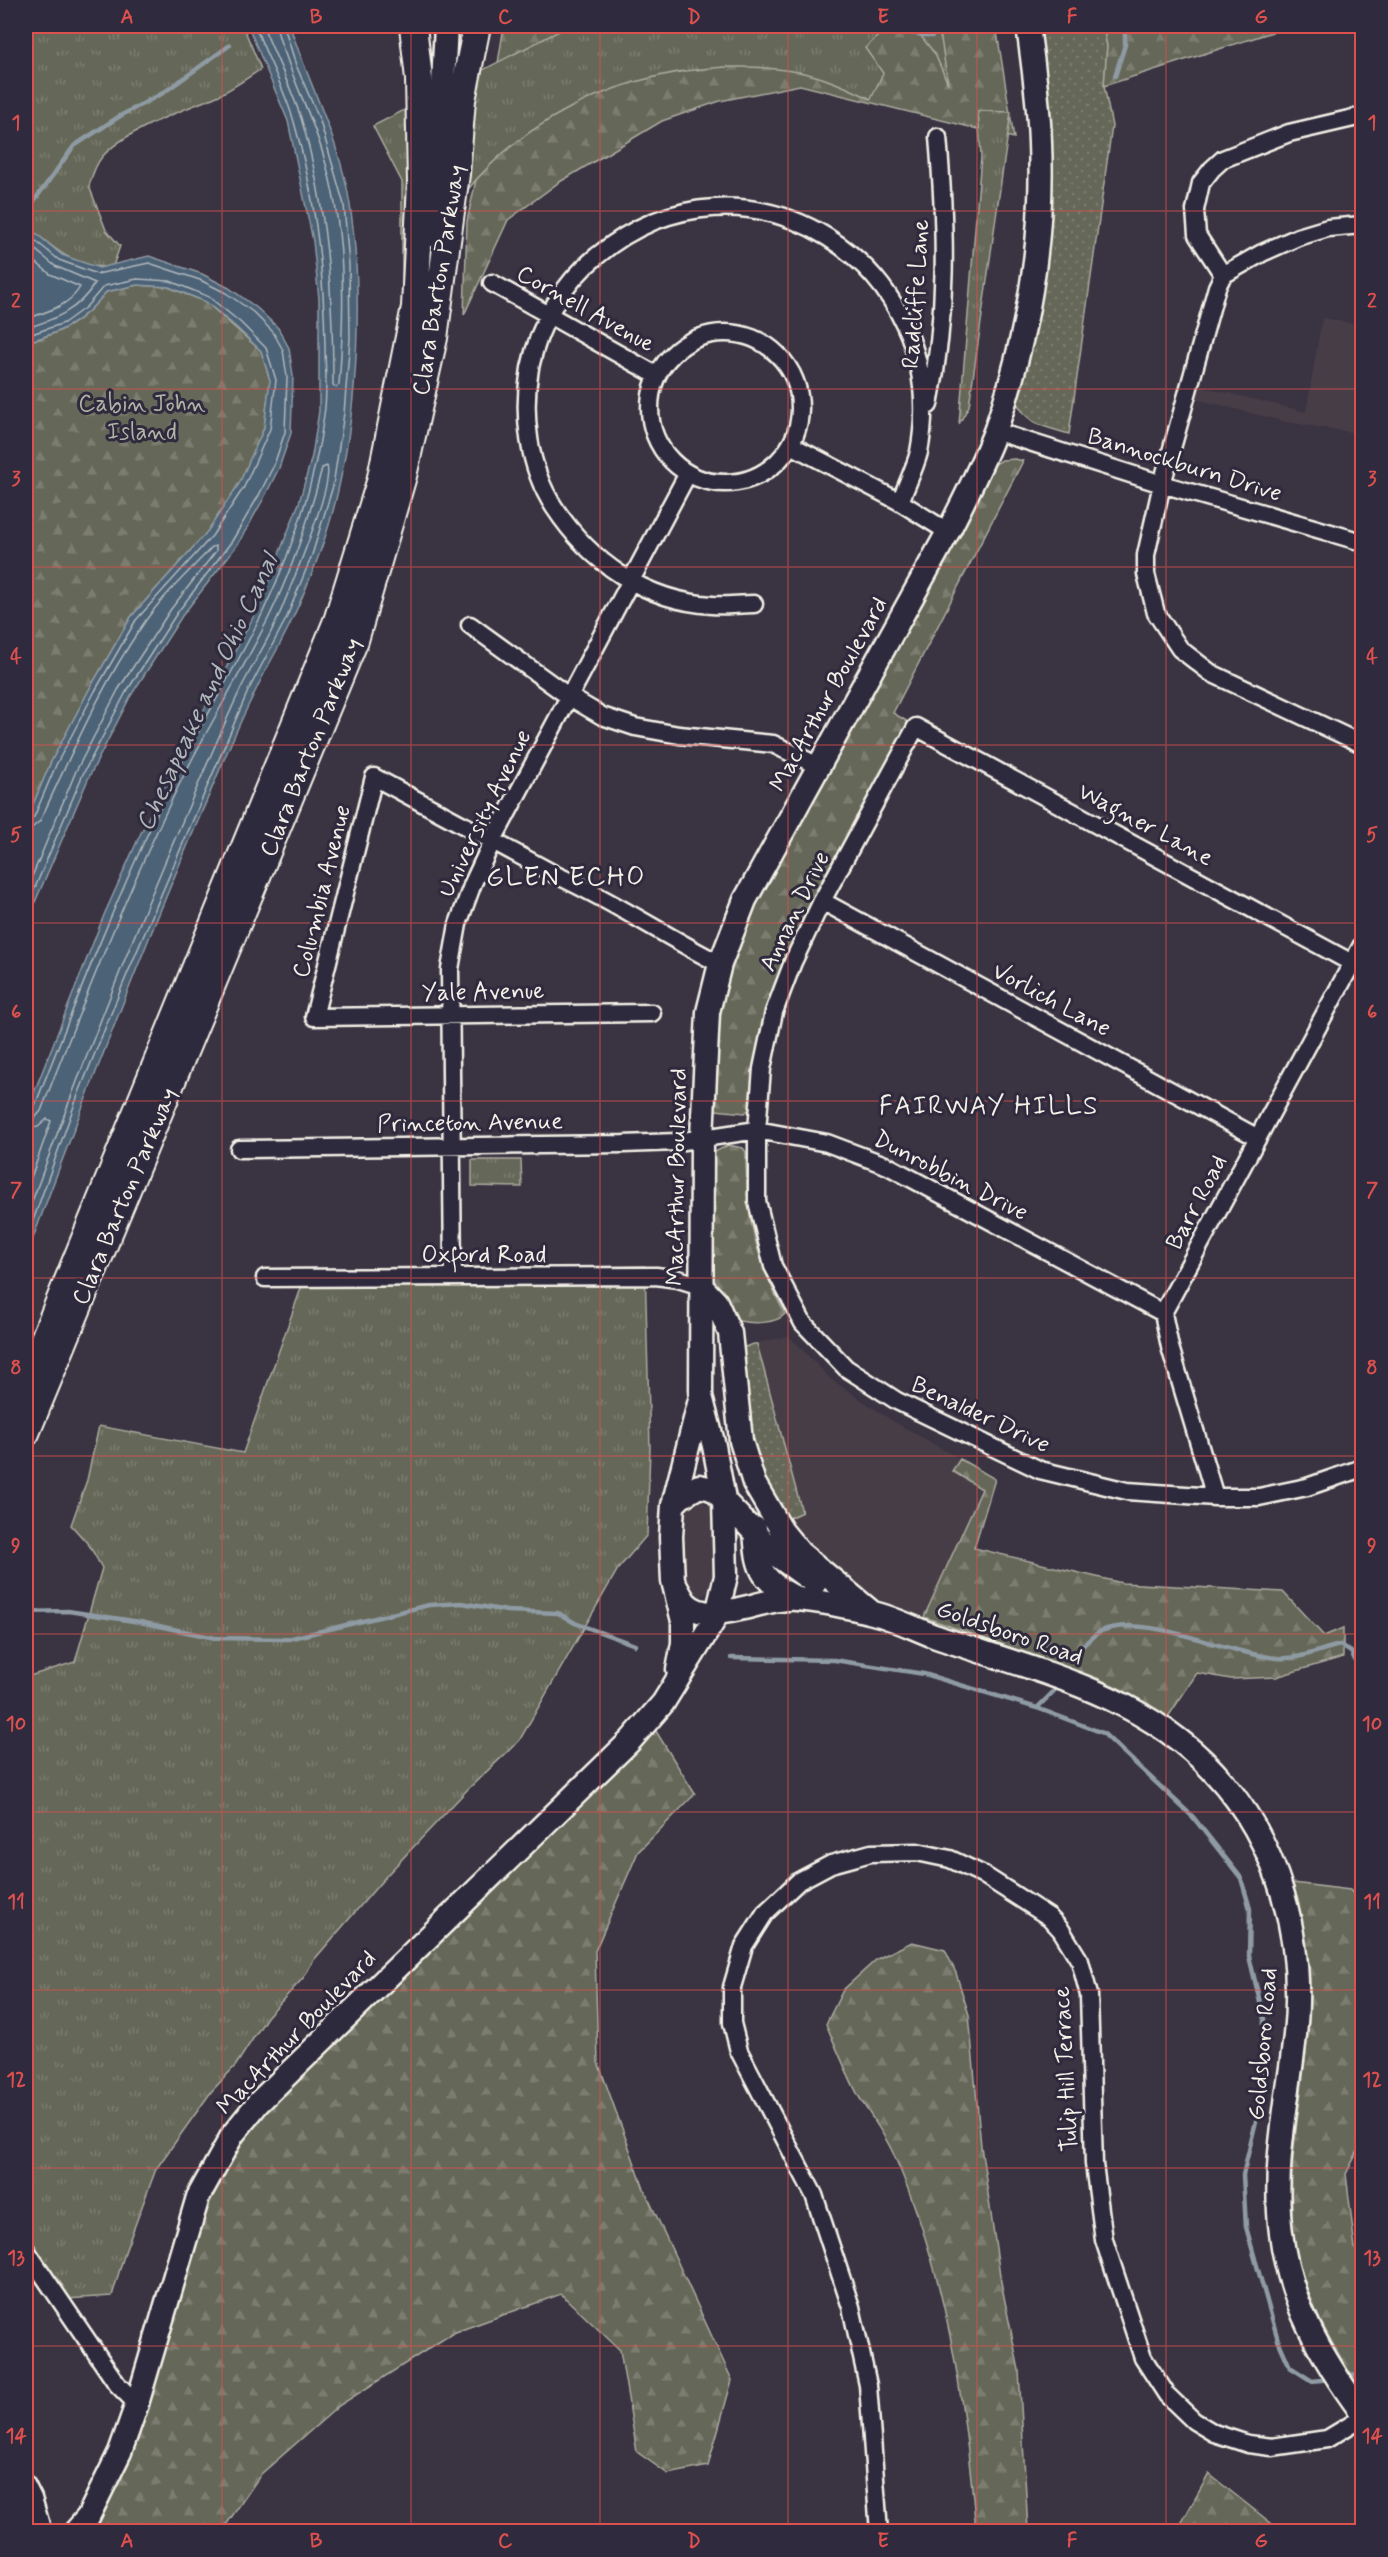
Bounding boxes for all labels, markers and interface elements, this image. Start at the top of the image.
text: A [120,4,134,31]
text: B [310,4,323,31]
text: C [498,4,513,31]
text: D [687,4,701,31]
text: E [877,4,889,31]
text: F [1067,4,1078,31]
text: G [1254,4,1268,31]
text: 1 [12,110,20,137]
text: 1 [1368,110,1376,137]
street label: Clara Barton Parkway [406,163,473,398]
street label: Radcliffe Lane [896,218,937,370]
street label: Cornell Avenue [511,258,660,360]
text: 2 [11,288,21,315]
text: 2 [1367,288,1377,315]
park label: Cabin John Island [78,389,206,448]
street label: Bannockburn Drive [1083,421,1286,510]
text: 3 [11,466,21,493]
text: 3 [1367,466,1377,493]
water label: Chesapeake and Ohio Canal [129,545,289,837]
street label: MacArthur Boulevard [763,592,896,798]
street label: Clara Barton Parkway [253,634,369,862]
text: 4 [10,644,22,671]
text: 4 [1366,644,1378,671]
street label: University Avenue [431,725,539,903]
street label: Wagner Lane [1071,777,1218,877]
street label: Columbia Avenue [286,802,359,981]
text: 5 [10,822,22,849]
text: 5 [1366,822,1378,849]
street label: Annan Drive [753,846,838,977]
district label: GLEN ECHO [486,860,646,895]
street label: Vorlich Lane [987,956,1116,1045]
street label: Yale Avenue [421,976,545,1009]
text: 6 [11,999,21,1026]
text: 6 [1367,999,1377,1026]
street label: MacArthur Boulevard [660,1068,695,1286]
street label: Clara Barton Parkway [66,1083,185,1310]
district label: FAIRWAY HILLS [879,1090,1099,1124]
street label: Princeton Avenue [377,1106,563,1141]
street label: Dunrobbin Drive [868,1124,1033,1229]
street label: Barr Road [1159,1150,1235,1256]
text: 7 [10,1177,22,1204]
text: 7 [1366,1177,1378,1204]
street label: Oxford Road [422,1240,546,1273]
text: 8 [10,1355,22,1382]
text: 8 [1366,1355,1378,1382]
street label: Benalder Drive [906,1370,1055,1461]
text: 9 [11,1533,21,1560]
text: 9 [1367,1533,1377,1560]
street label: Goldsboro Road [932,1594,1087,1673]
text: 10 [6,1711,26,1738]
text: 10 [1362,1711,1382,1738]
text: 11 [7,1889,25,1916]
text: 11 [1363,1889,1381,1916]
street label: MacArthur Boulevard [210,1944,384,2122]
street label: Goldsboro Road [1241,1967,1286,2122]
street label: Tulip Hill Terrace [1047,1985,1086,2152]
text: 12 [6,2067,26,2094]
text: 12 [1362,2067,1382,2094]
text: 13 [7,2245,25,2272]
text: 13 [1363,2245,1381,2272]
text: 14 [5,2423,27,2450]
text: 14 [1361,2423,1383,2450]
text: A [120,2528,134,2555]
text: B [310,2528,323,2555]
text: C [498,2528,513,2555]
text: D [687,2528,701,2555]
text: E [877,2528,889,2555]
text: F [1067,2528,1078,2555]
text: G [1254,2528,1268,2555]

